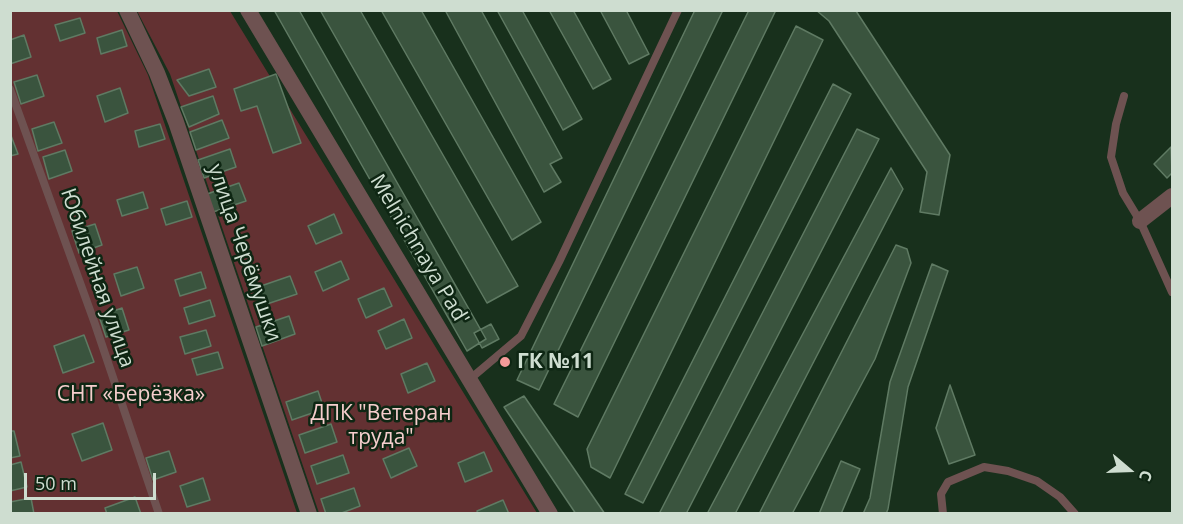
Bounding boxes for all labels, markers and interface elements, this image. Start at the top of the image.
street label: улица Черёмушки [202,161,286,345]
street label: Melnichnaya Pad' [364,170,474,330]
street label: Юбилейная улица [55,185,139,371]
place label: ГК №11 [517,349,594,375]
marker: ГК №11 [498,355,512,369]
park label: СНТ «Берёзка» [57,382,205,408]
park label: ДПК "Ветеран труда" [310,401,452,451]
north arrow [1099,440,1159,500]
scale bar [27,461,159,499]
text: С [1134,467,1158,484]
text: 50 m [35,471,77,495]

